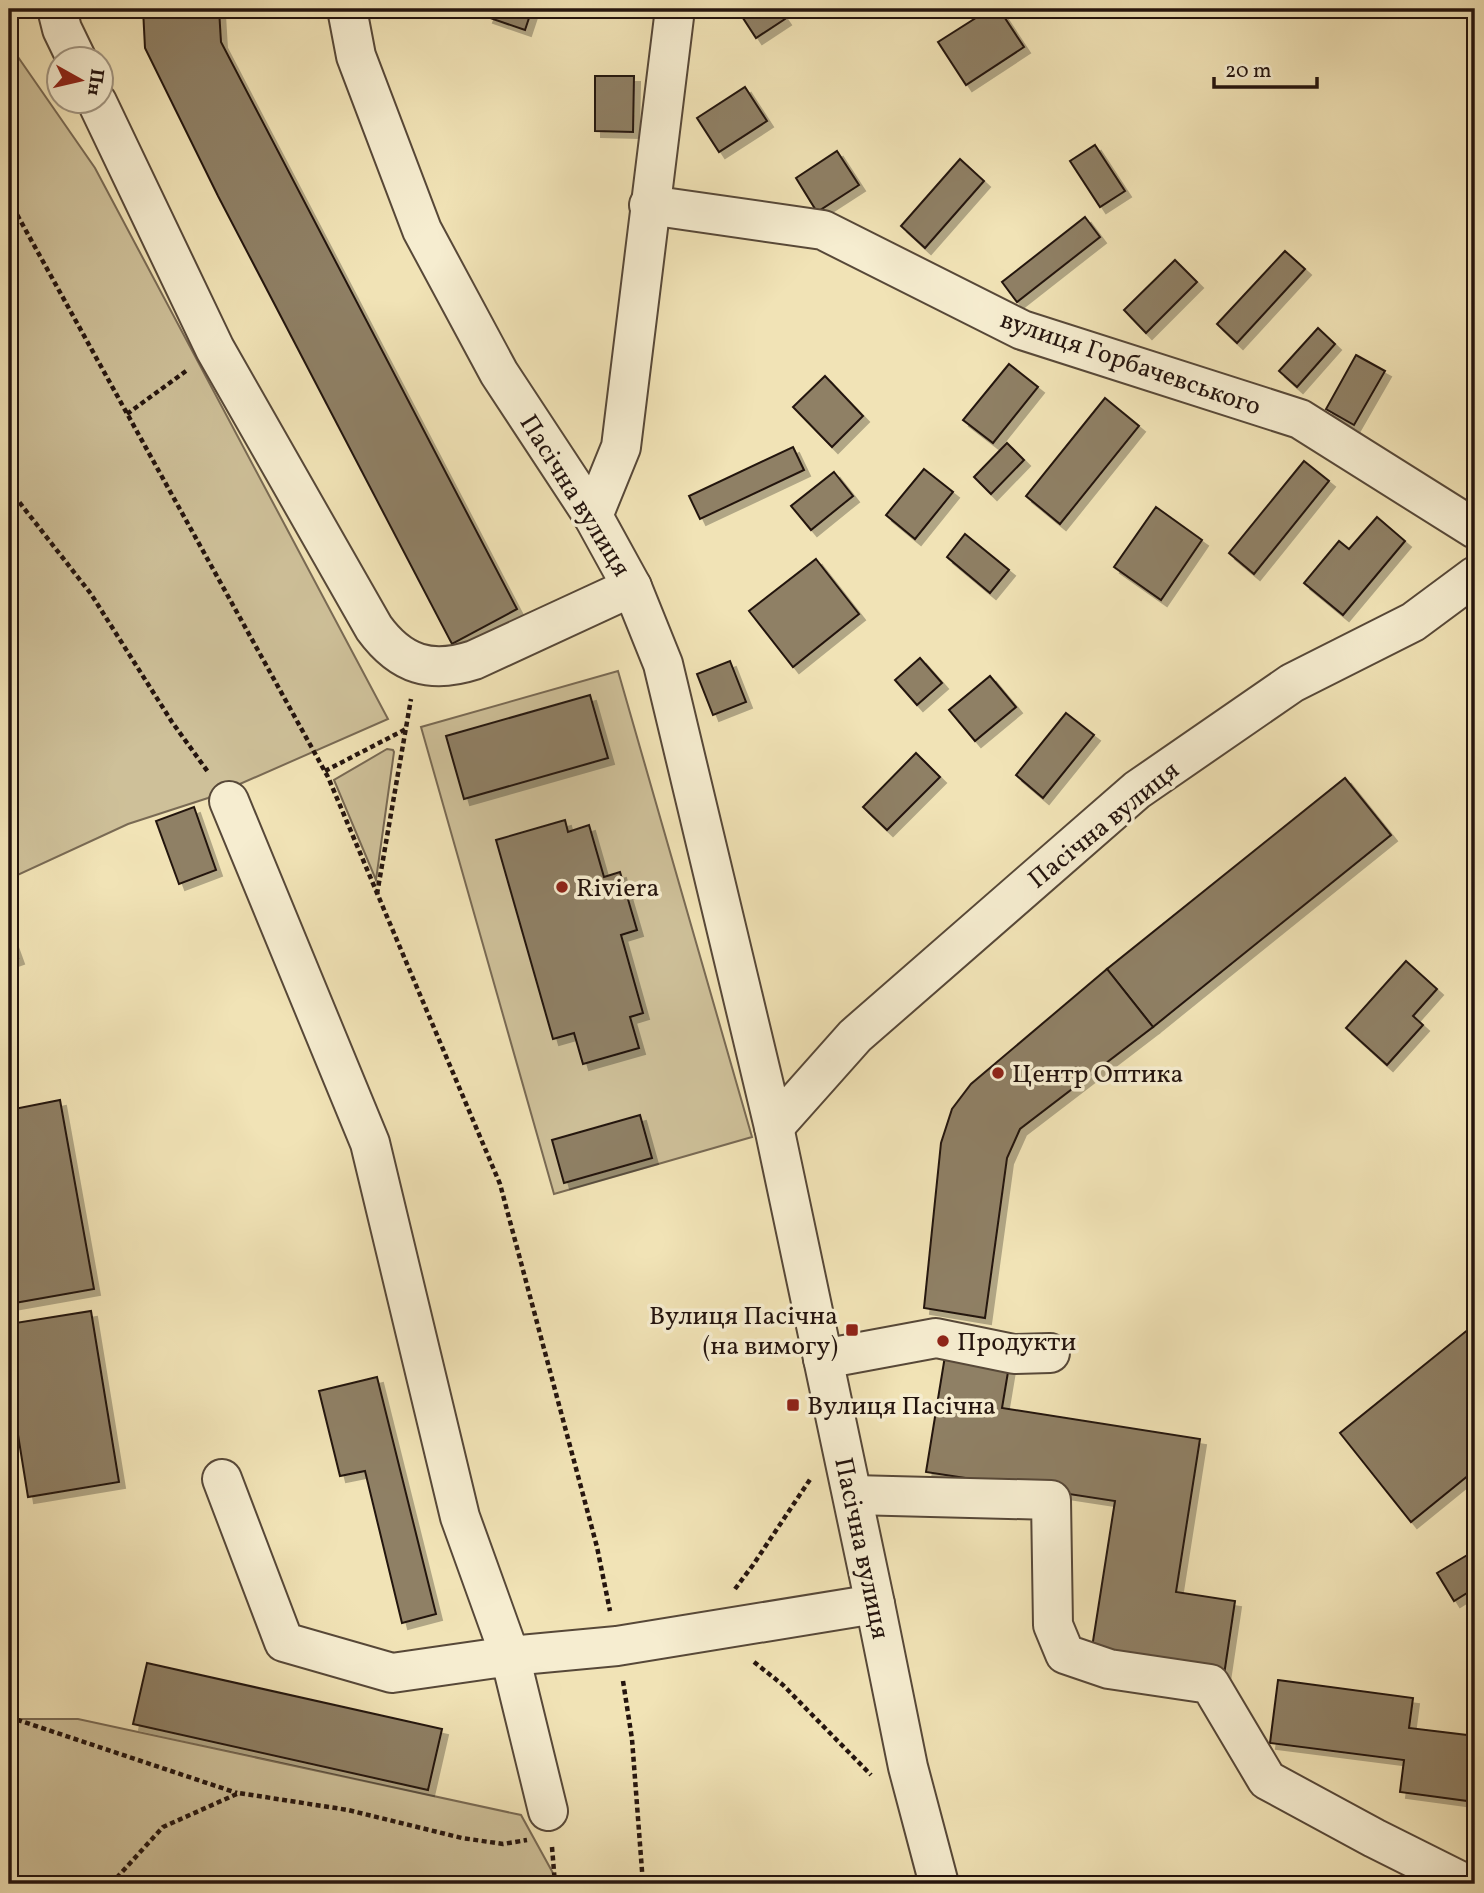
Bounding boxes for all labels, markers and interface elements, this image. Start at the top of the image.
north arrow [46,46,116,116]
scale bar [1214,46,1318,90]
text: 20 m [1225,57,1271,86]
text: Пн [80,67,110,97]
street label: вулиця Горбачевського [995,302,1265,425]
street label: Пасічна вулиця [510,408,639,584]
street label: Пасічна вулиця [1021,753,1187,898]
place label: Riviera [576,871,659,907]
marker: Riviera [554,879,570,895]
place label: Центр Оптика [1012,1057,1183,1093]
marker: Центр Оптика [990,1065,1006,1081]
place label: Вулиця Пасічна (на вимогу) [649,1299,838,1365]
marker: Вулиця Пасічна (на вимогу) [844,1322,860,1338]
place label: Продукти [957,1325,1076,1361]
marker: Продукти [935,1333,951,1349]
place label: Вулиця Пасічна [807,1389,996,1425]
marker: Вулиця Пасічна [785,1397,801,1413]
street label: Пасічна вулиця [824,1454,898,1643]

